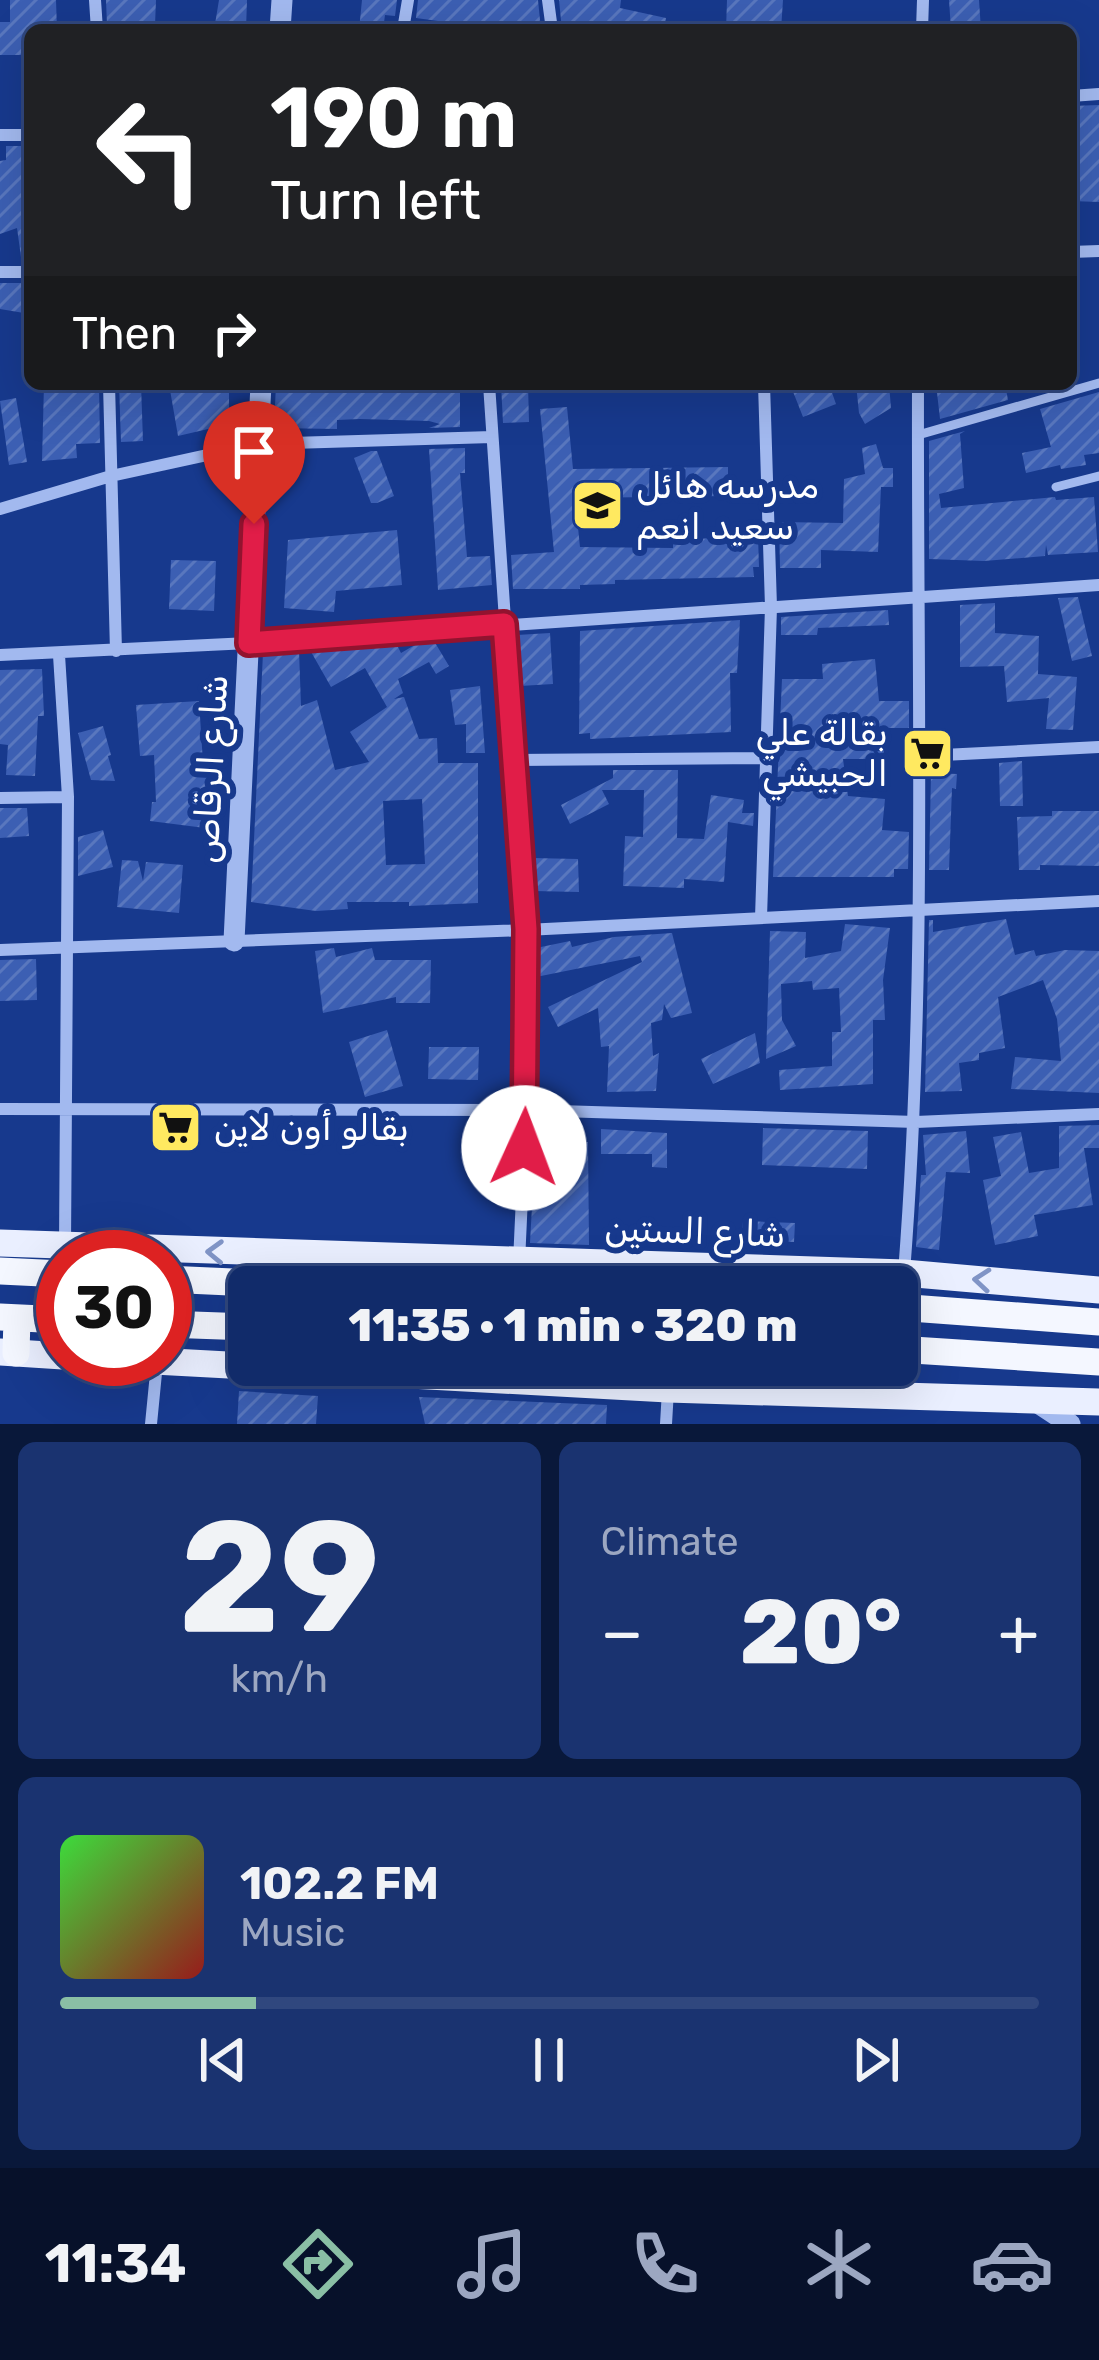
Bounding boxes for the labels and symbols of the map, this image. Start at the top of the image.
pin [203,401,305,524]
place label: مدرسه هائل سعيد انعم [636,464,819,550]
school or university icon: مدرسه هائل سعيد انعم [569,478,625,534]
street label: شارع الرقاص [184,674,240,865]
place label: بقالة علي الحبيشي [755,711,888,801]
supermarket icon: بقالة علي الحبيشي [899,725,955,781]
position arrow [461,1085,587,1211]
supermarket icon: بقالو أون لاين [147,1099,203,1155]
place label: بقالو أون لاين [214,1106,409,1149]
street label: شارع الستين [604,1206,786,1260]
speed limit sign: 30 [36,1230,192,1386]
one-way arrow [205,1239,224,1265]
one-way arrow [972,1268,991,1293]

